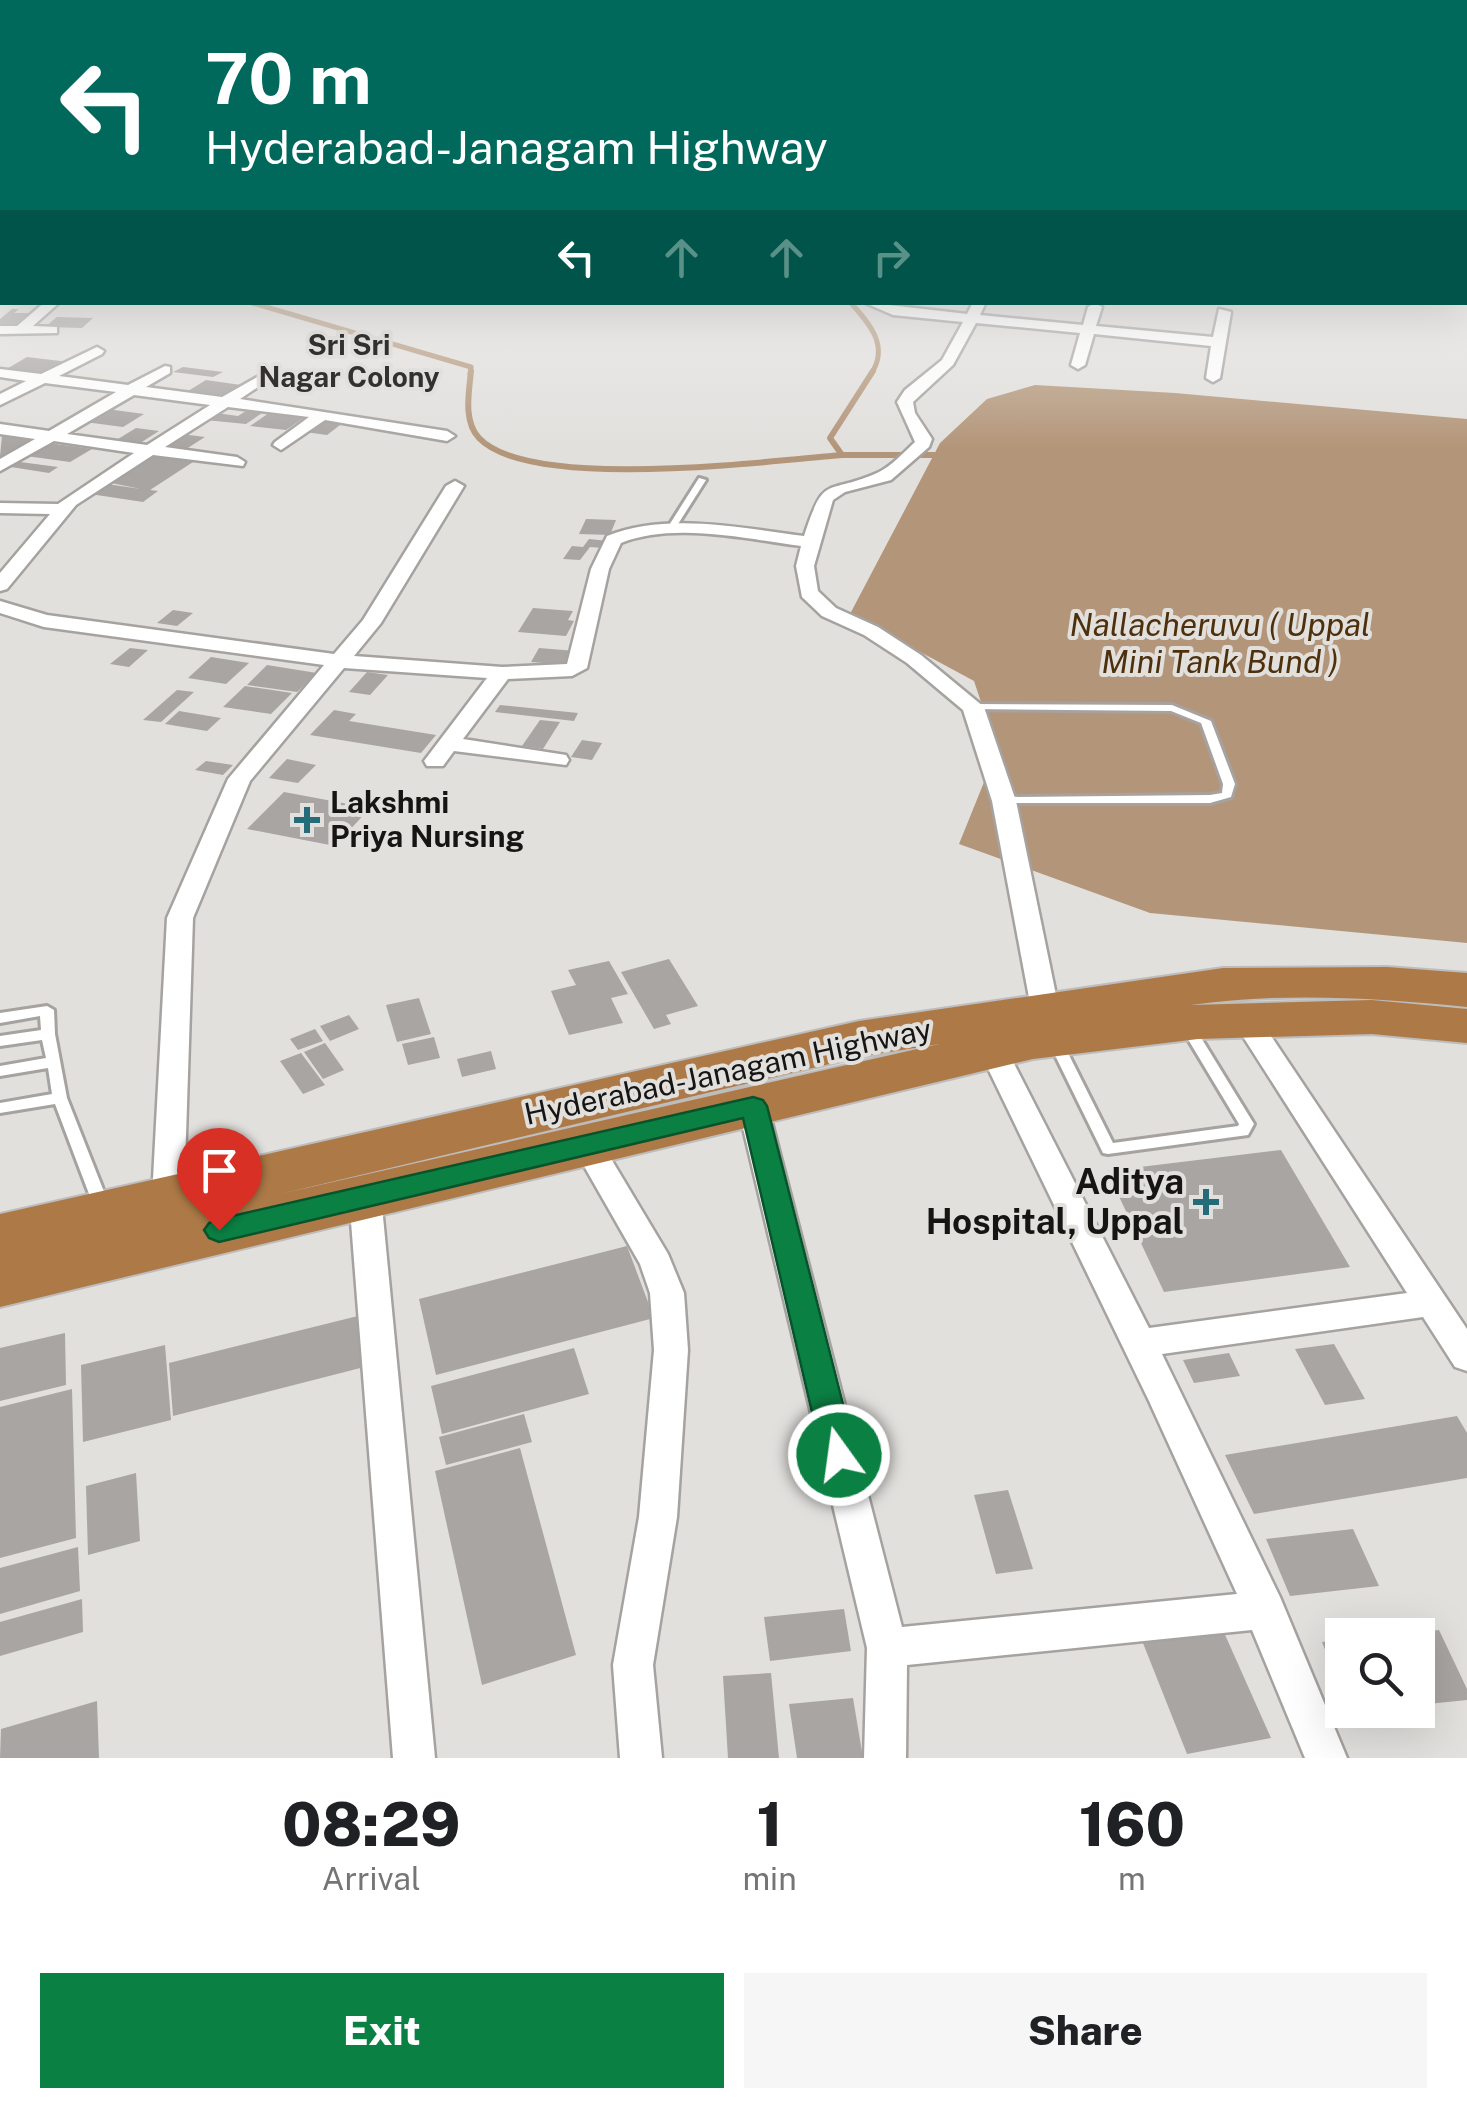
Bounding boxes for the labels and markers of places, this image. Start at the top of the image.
place label: Lakshmi Priya Nursing [330,784,524,854]
marker: Lakshmi Priya Nursing [294,807,320,833]
pin [177,1128,262,1231]
place label: Aditya Hospital, Uppal [926,1161,1184,1242]
marker: Aditya Hospital, Uppal [1193,1189,1219,1215]

